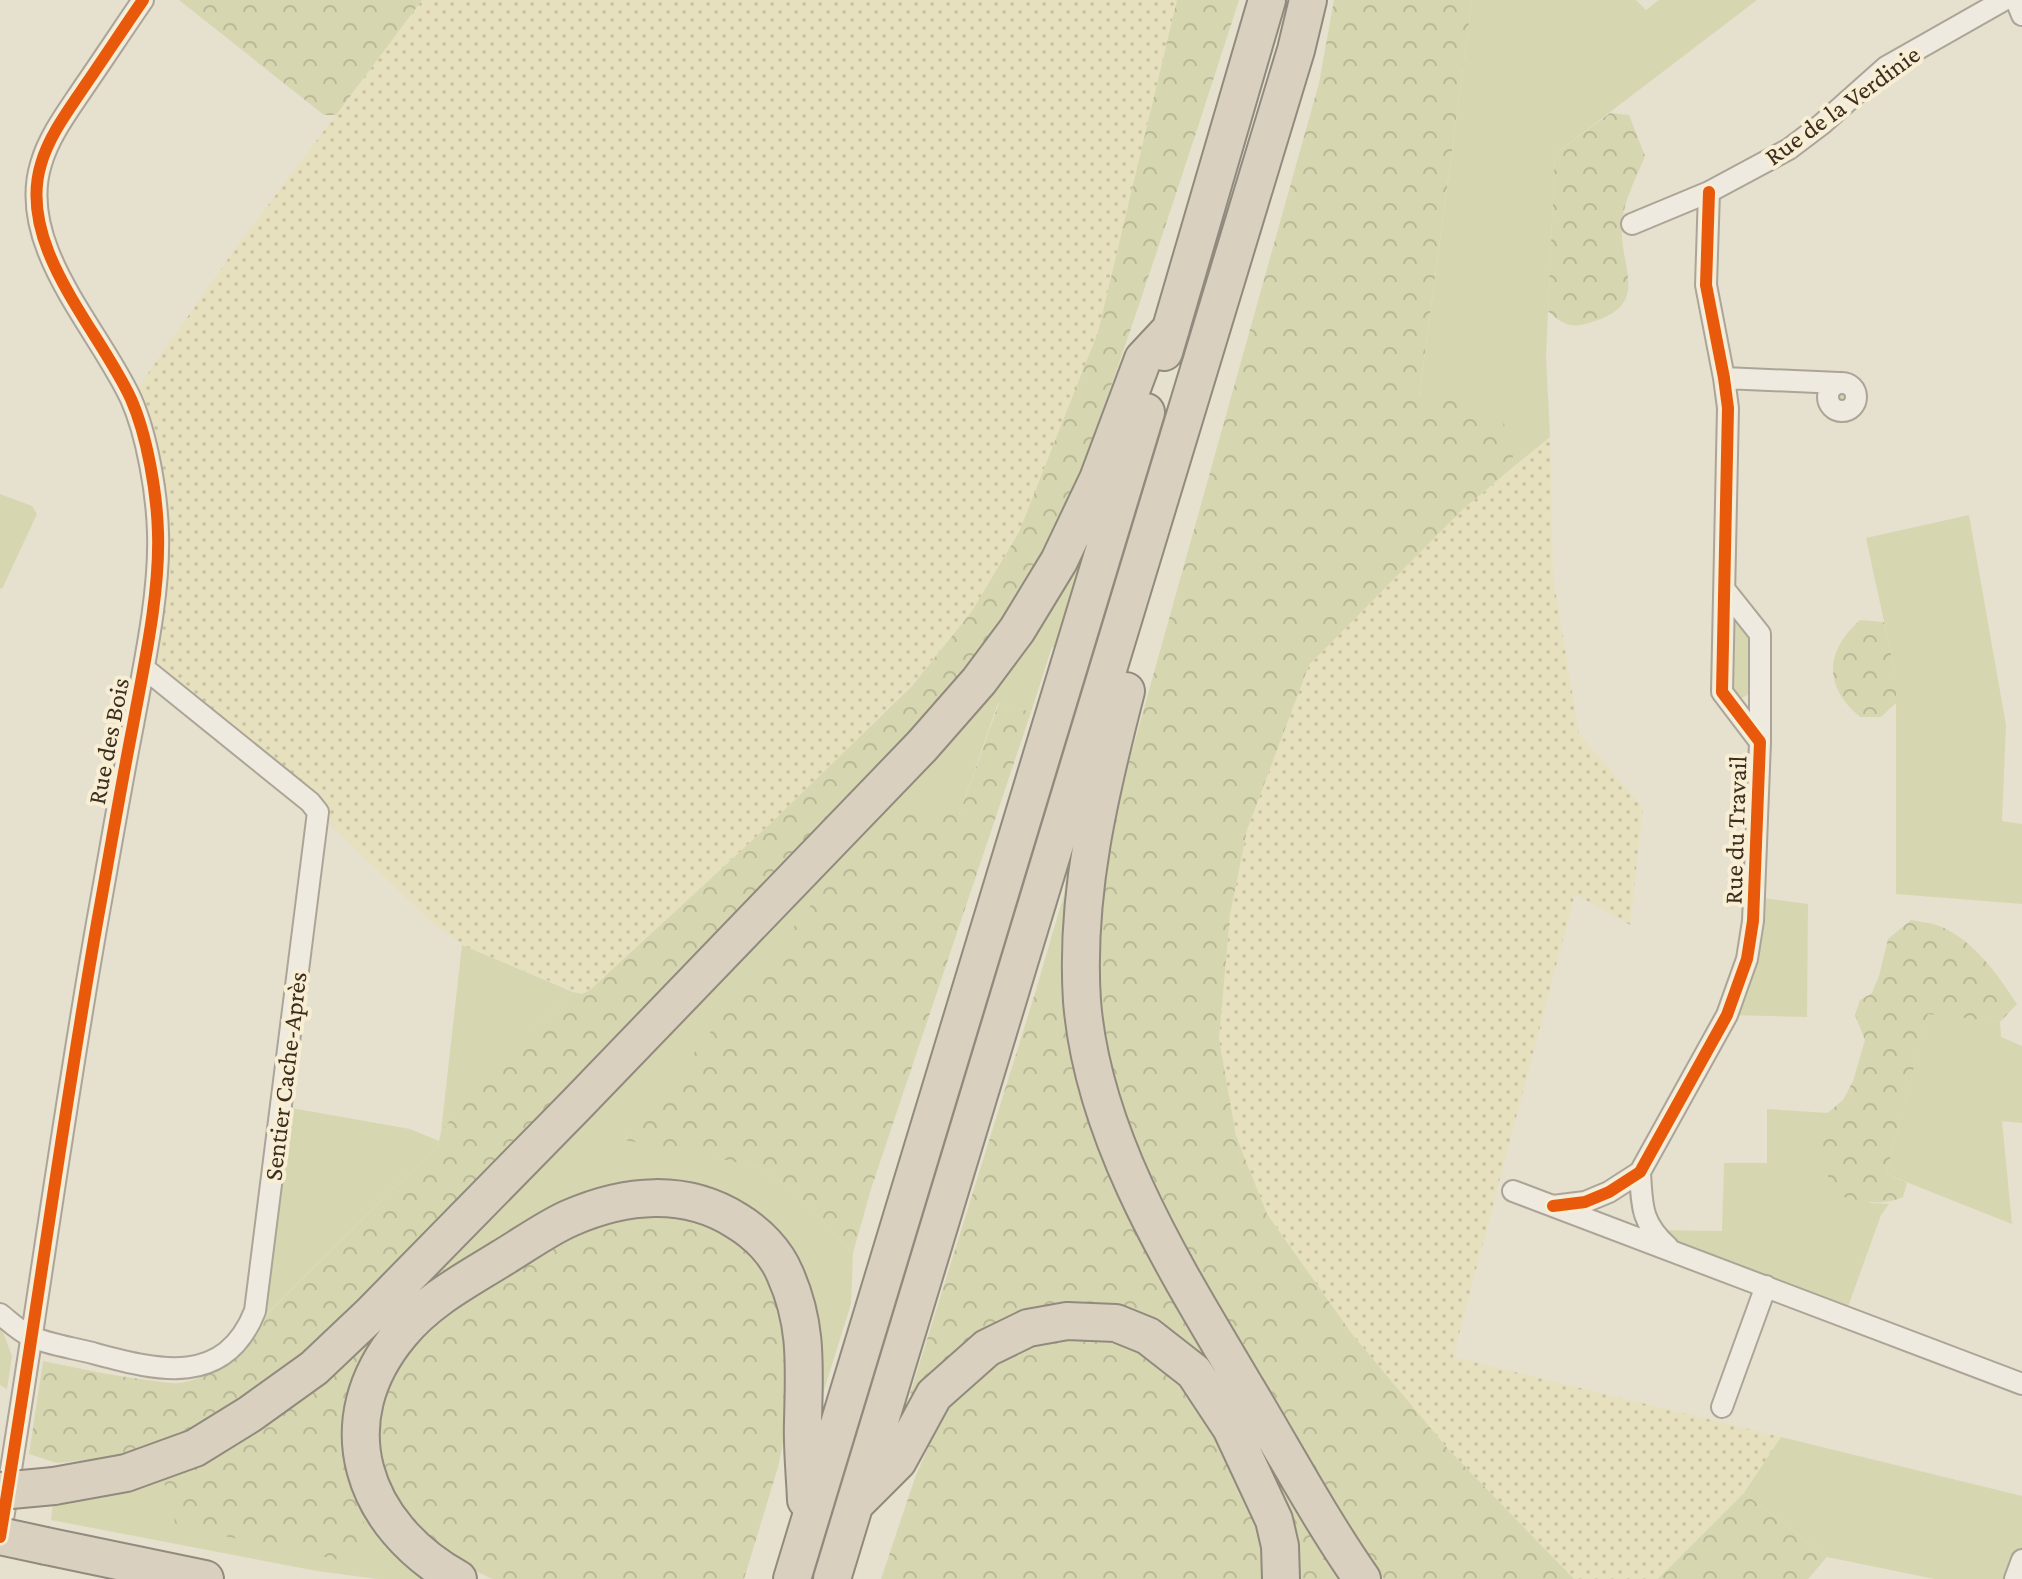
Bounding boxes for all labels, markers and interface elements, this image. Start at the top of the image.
street label: Rue de la Verdinie [1759,39,1925,171]
street label: Rue des Bois [82,675,135,807]
street label: Rue du Travail [1718,755,1753,905]
street label: Sentier Cache-Après [258,970,313,1182]

